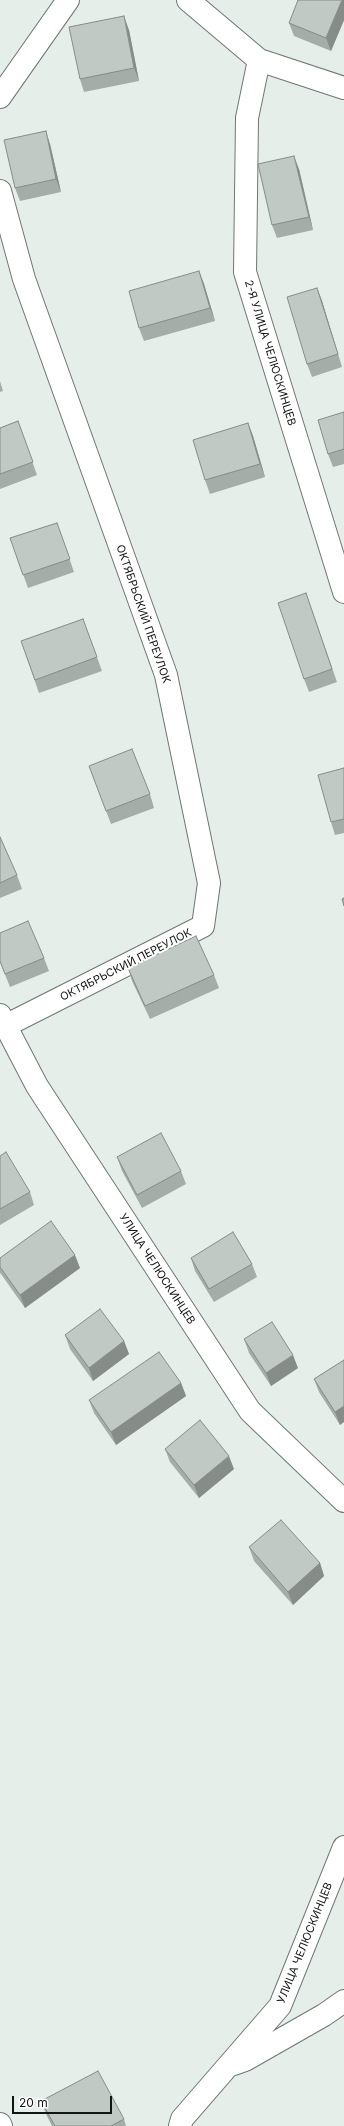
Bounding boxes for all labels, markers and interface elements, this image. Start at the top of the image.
street label: 2-Я УЛИЦА ЧЕЛЮСКИНЦЕВ [242,279,298,427]
street label: ОКТЯБРЬСКИЙ ПЕРЕУЛОК [113,543,173,685]
street label: ОКТЯБРЬСКИЙ ПЕРЕУЛОК [58,926,194,1004]
street label: УЛИЦА ЧЕЛЮСКИНЦЕВ [116,1211,198,1327]
street label: УЛИЦА ЧЕЛЮСКИНЦЕВ [275,1881,335,2005]
scale bar [14,2088,114,2114]
text: 20 m [19,2095,48,2110]

